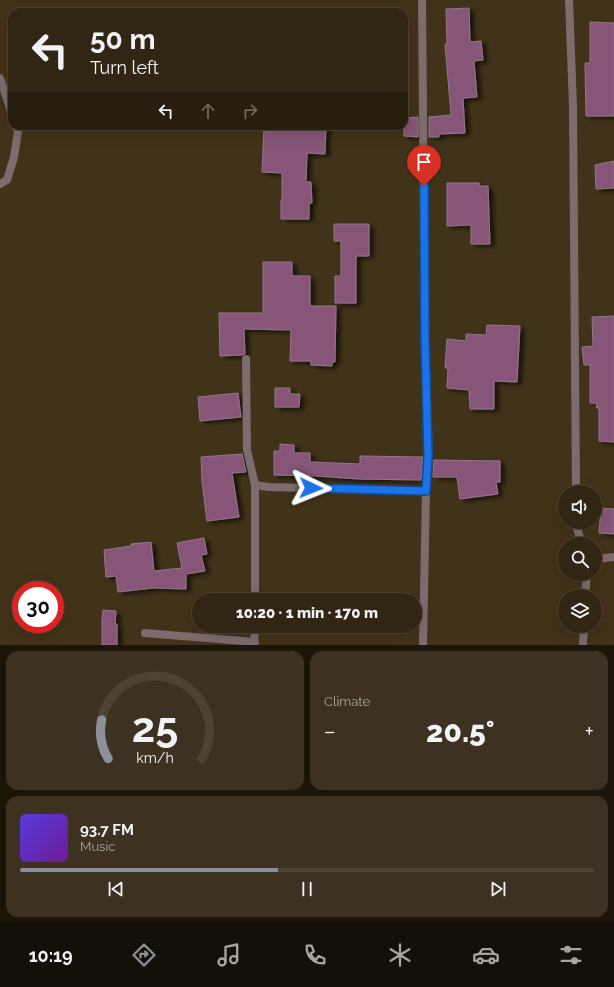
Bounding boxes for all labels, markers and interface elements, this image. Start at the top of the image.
text: 50 m [90,23,156,56]
icon: left [24,24,76,76]
text: Turn left [90,57,159,78]
icon: left [155,100,177,122]
icon: ahead [197,100,219,122]
icon: right [239,100,261,122]
pin [407,145,441,186]
icon: arrive [413,151,435,173]
position arrow [290,467,332,509]
map controls [558,485,602,633]
button: sound [558,485,602,529]
button: search [558,537,602,581]
speed limit sign: 30 [12,581,64,633]
button: layers [558,589,602,633]
text: 10:20 · 1 min · 170 m [236,604,378,622]
text: Climate [324,694,370,709]
text: 25 [132,702,178,751]
text: 20.5° [426,714,495,749]
text: − [324,718,336,744]
text: + [585,718,594,744]
text: km/h [136,749,174,765]
text: 93.7 FM [80,821,134,839]
text: Music [80,839,115,854]
icon: previous [105,878,127,900]
icon: pause [296,878,318,900]
icon: next [487,878,509,900]
icon: directions [130,941,158,969]
icon: music [215,941,243,969]
icon: phone [301,941,329,969]
icon: climate [386,941,414,969]
icon: car [472,941,500,969]
icon: filters [557,941,585,969]
text: 10:19 [29,945,73,966]

